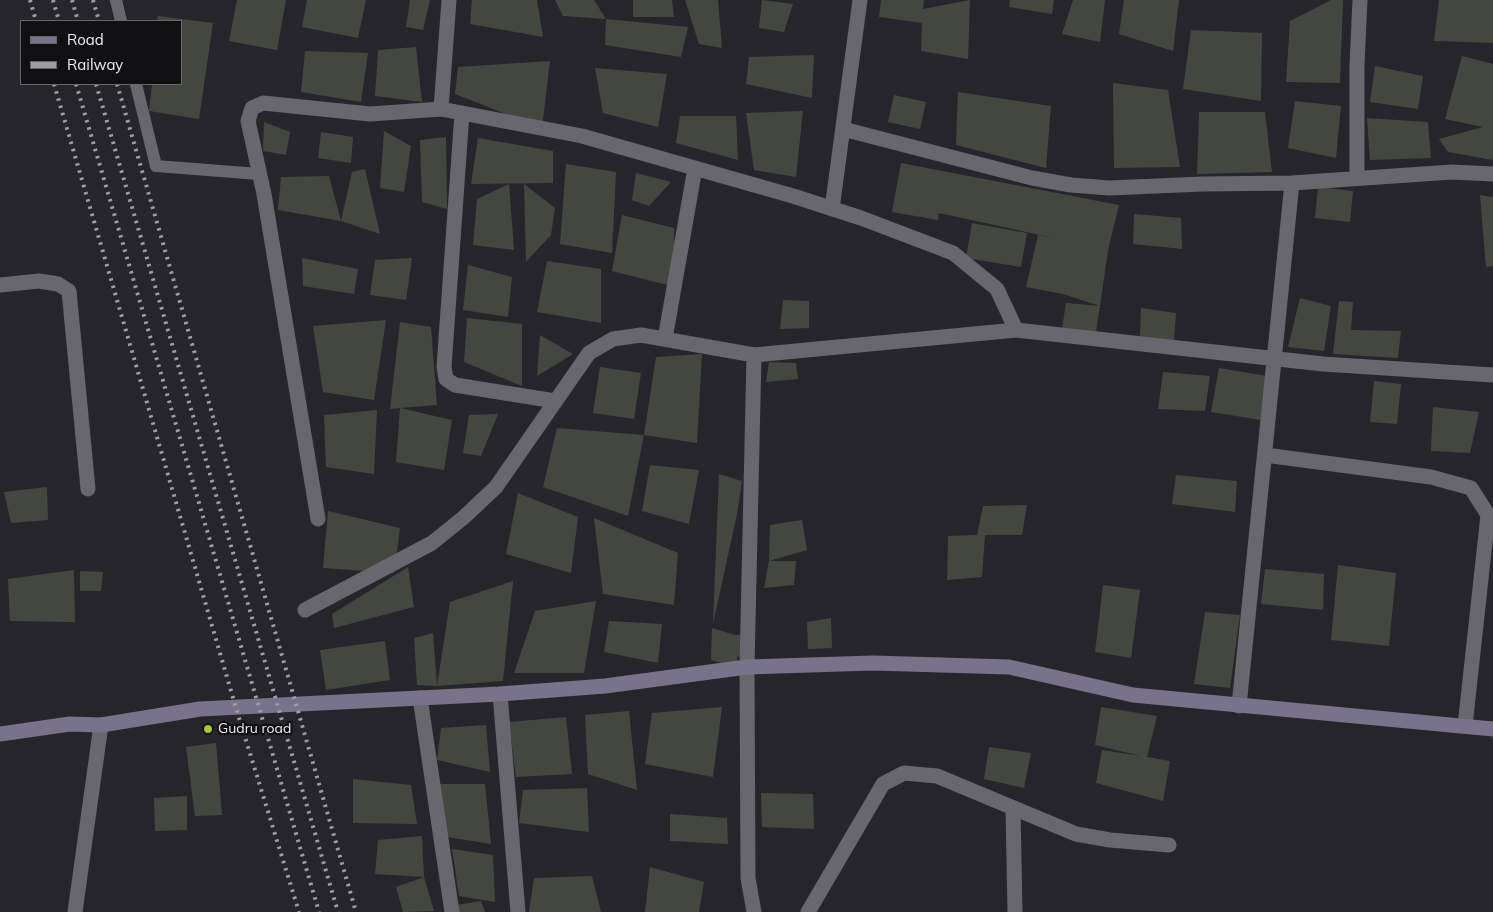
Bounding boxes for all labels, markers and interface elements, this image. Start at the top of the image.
legend [20,20,182,85]
text: Road [67,30,104,49]
text: Railway [67,55,123,74]
place label: Gudru road [218,721,291,737]
marker: Gudru road [202,723,214,735]

